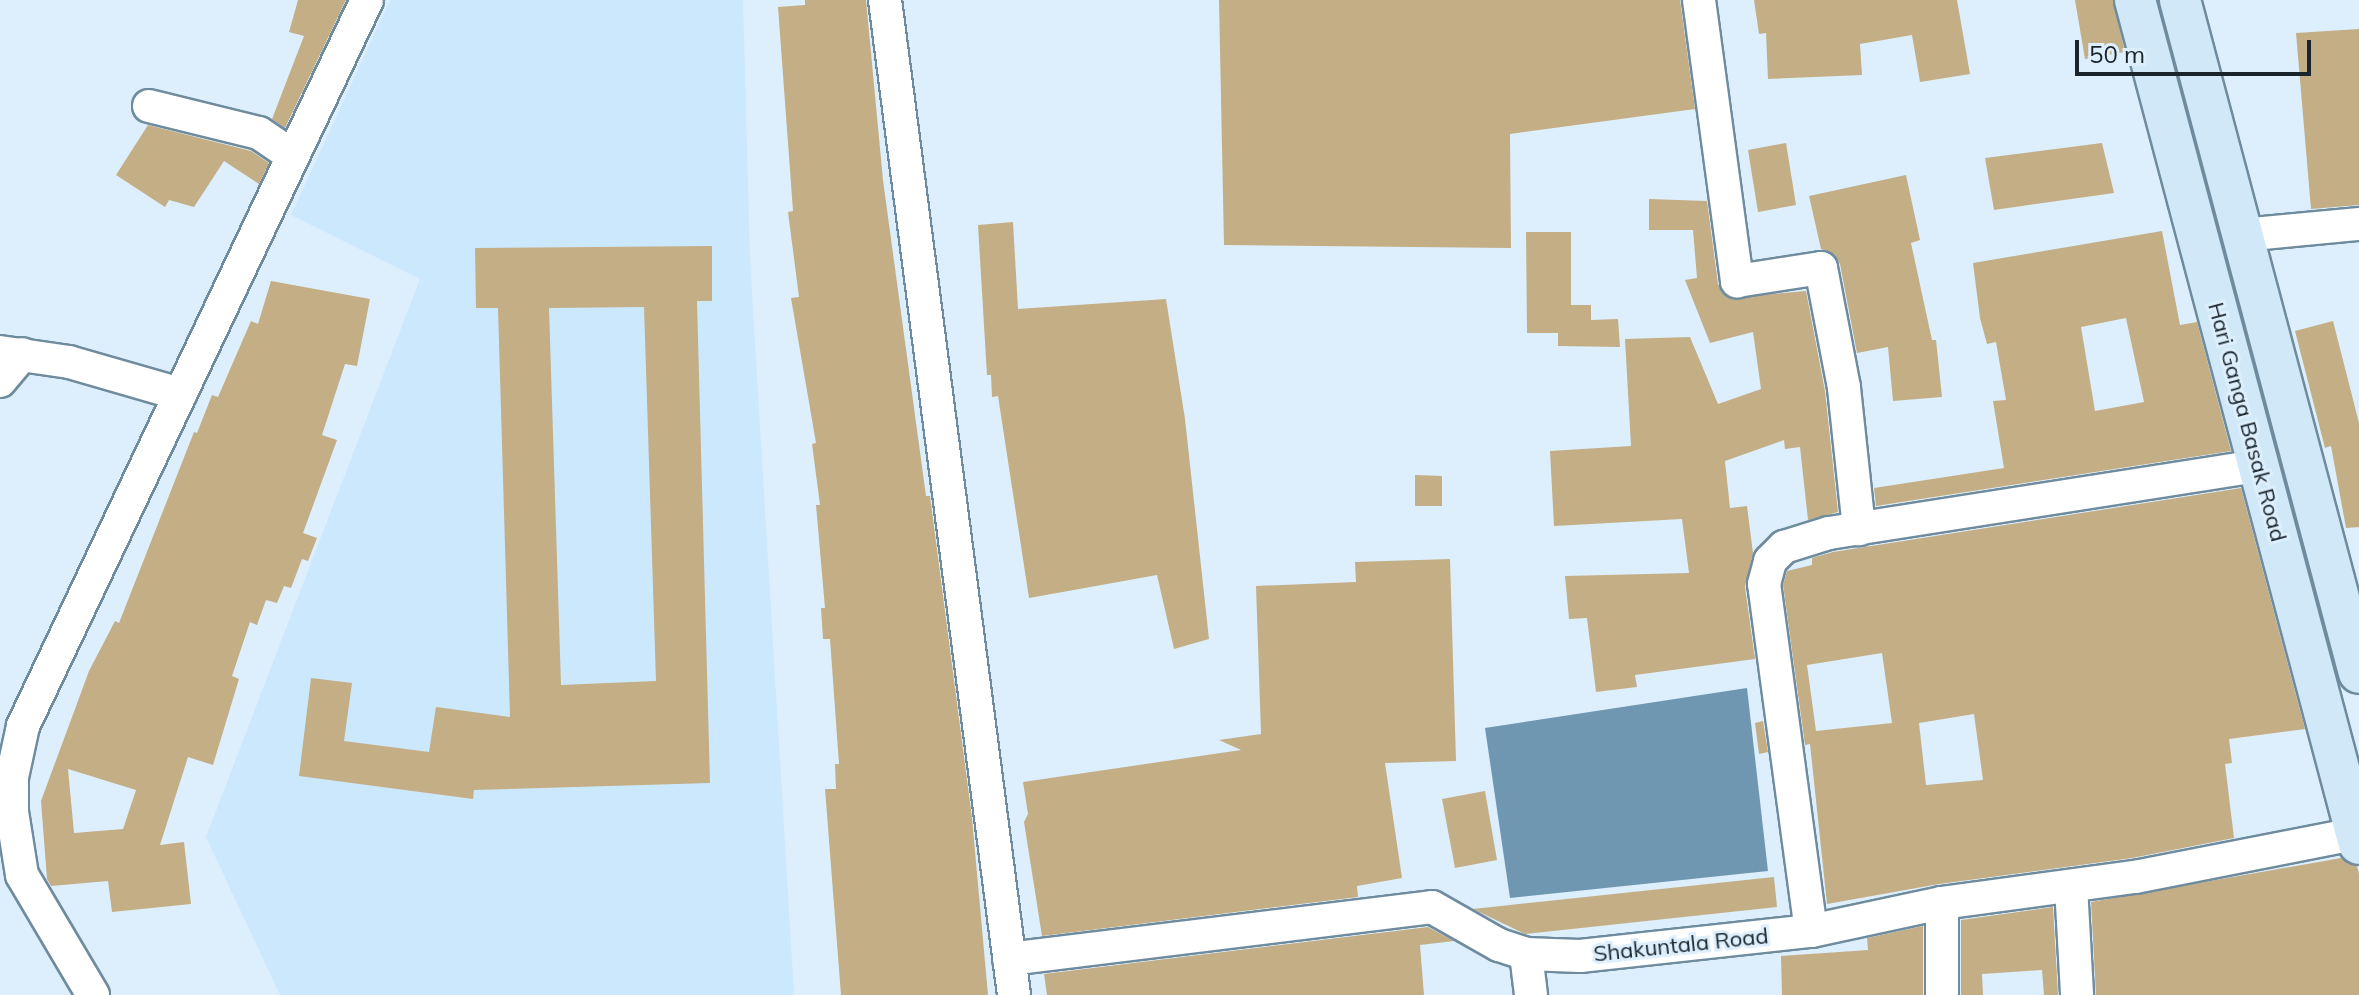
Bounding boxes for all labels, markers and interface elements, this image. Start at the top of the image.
scale bar [2079,24,2315,74]
text: 50 m [2089,39,2145,69]
street label: Hari Ganga Basak Road [2202,299,2292,545]
street label: Shakuntala Road [1592,923,1770,967]

